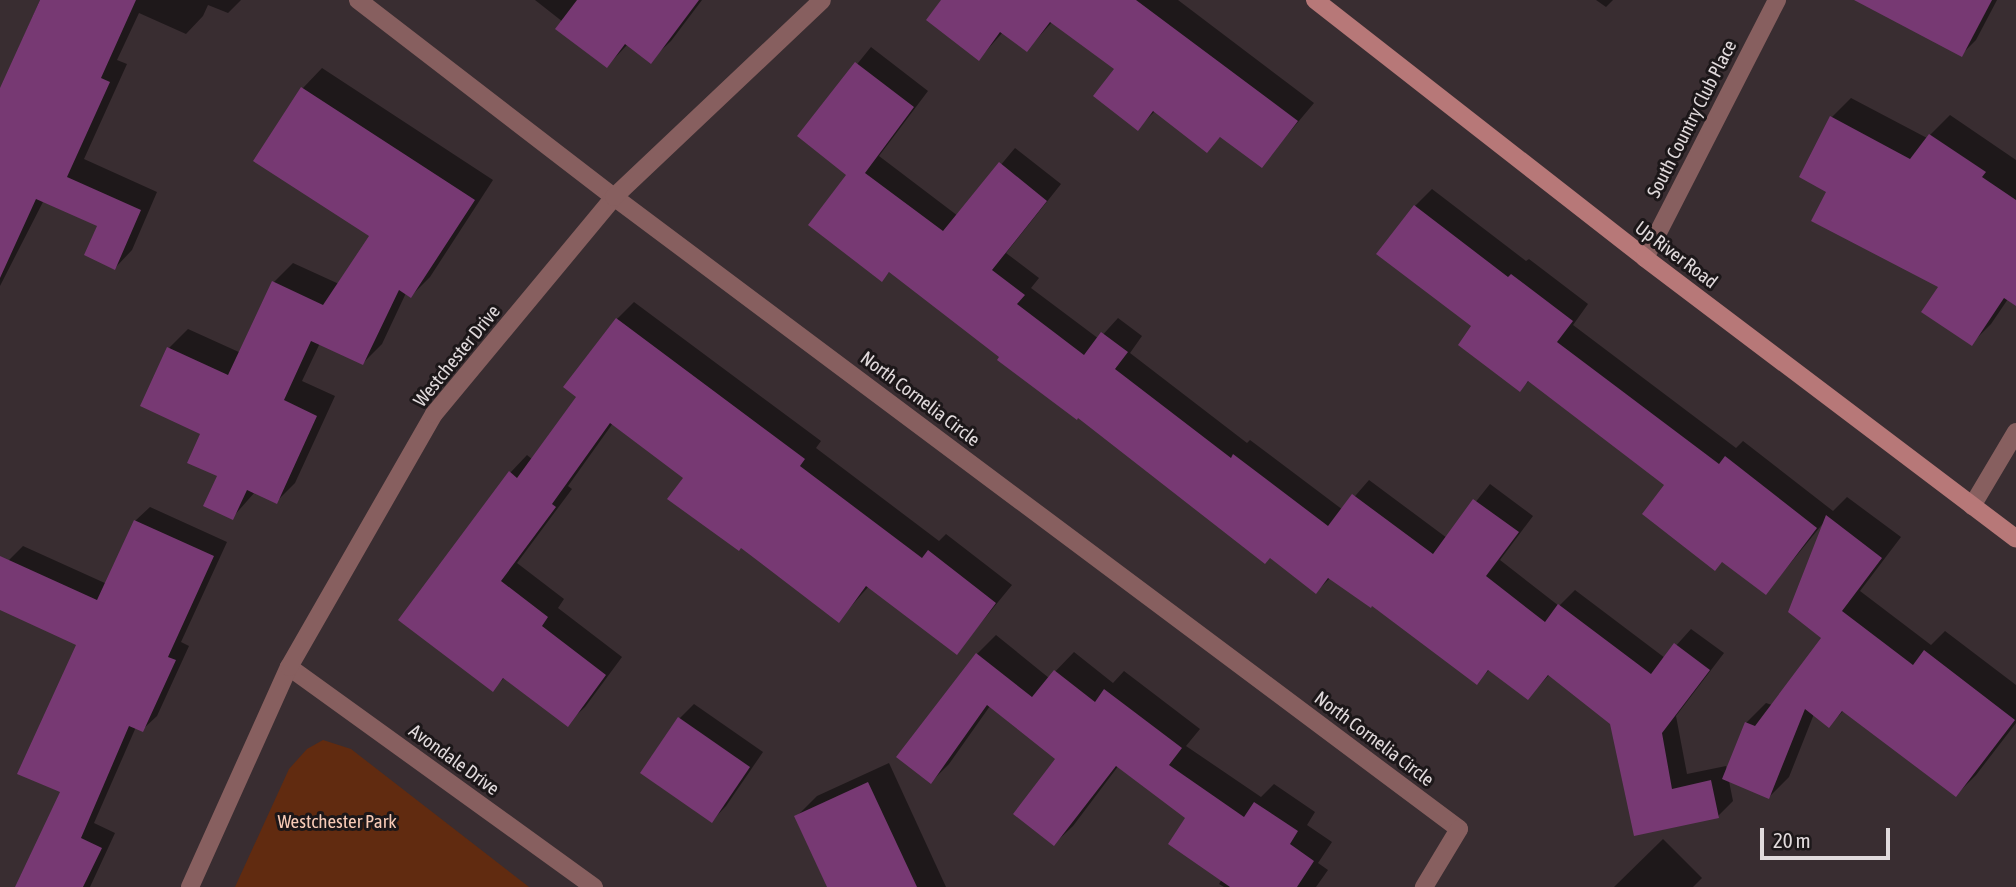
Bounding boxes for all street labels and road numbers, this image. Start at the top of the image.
street label: South Country Club Place [1642,36,1742,202]
street label: Up River Road [1630,217,1722,293]
street label: Westchester Drive [409,300,505,412]
street label: North Cornelia Circle [856,347,984,451]
street label: North Cornelia Circle [1310,687,1438,791]
street label: Avondale Drive [404,720,504,800]

